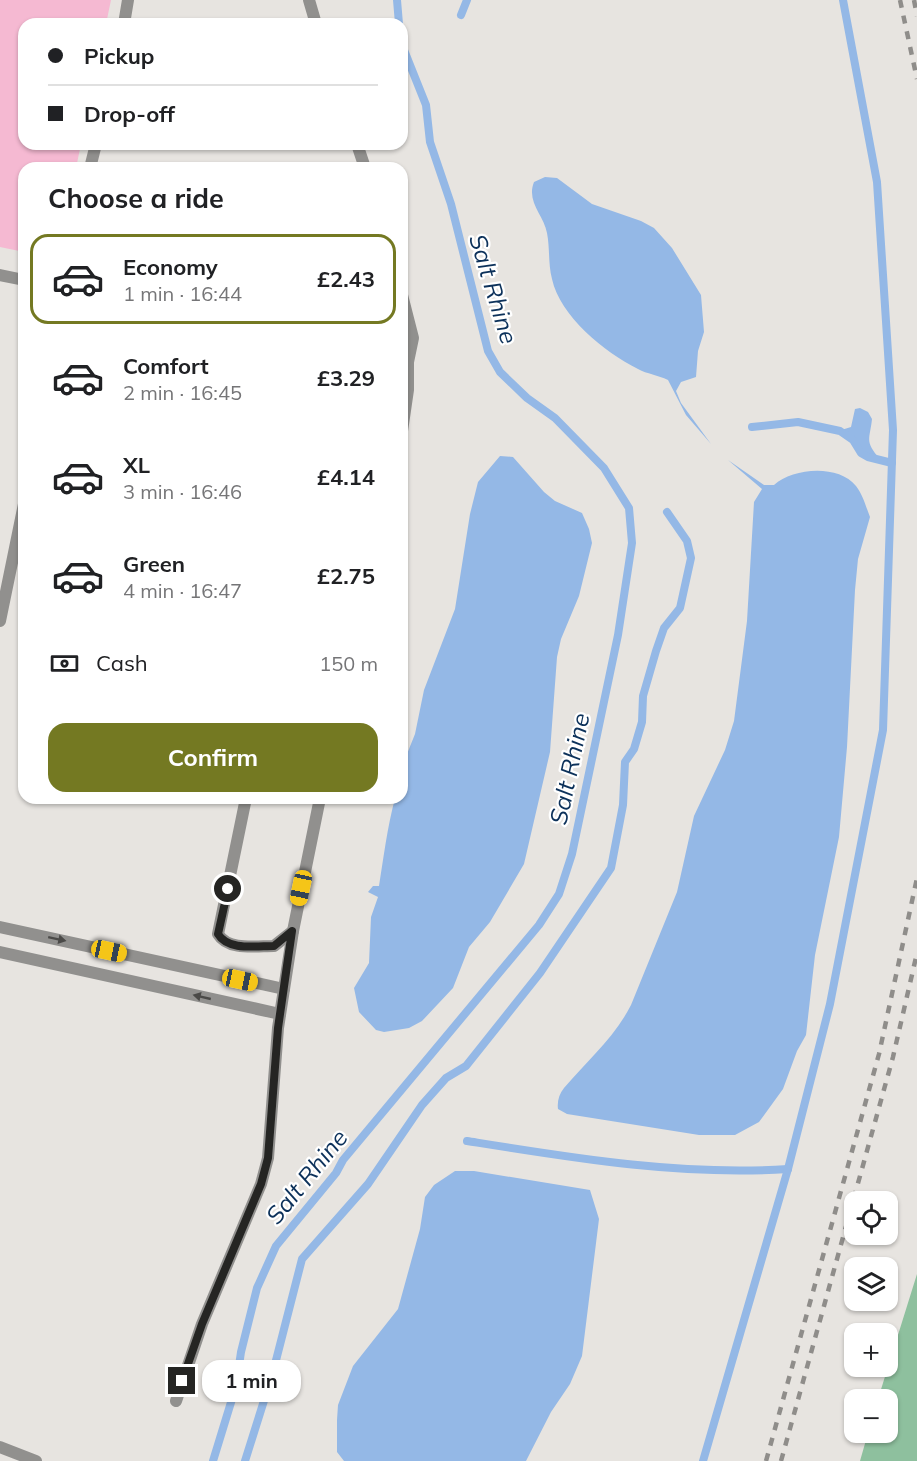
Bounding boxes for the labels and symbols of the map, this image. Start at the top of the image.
water label: Salt Rhine [463,230,525,347]
water label: Salt Rhine [543,710,595,827]
car [288,869,314,907]
route start [214,875,241,902]
one-way arrow [48,935,67,944]
car [90,938,128,964]
car [221,967,259,993]
one-way arrow [192,992,211,1001]
water label: Salt Rhine [259,1123,354,1230]
callout: 1 min [203,1360,302,1402]
route end [168,1367,195,1394]

